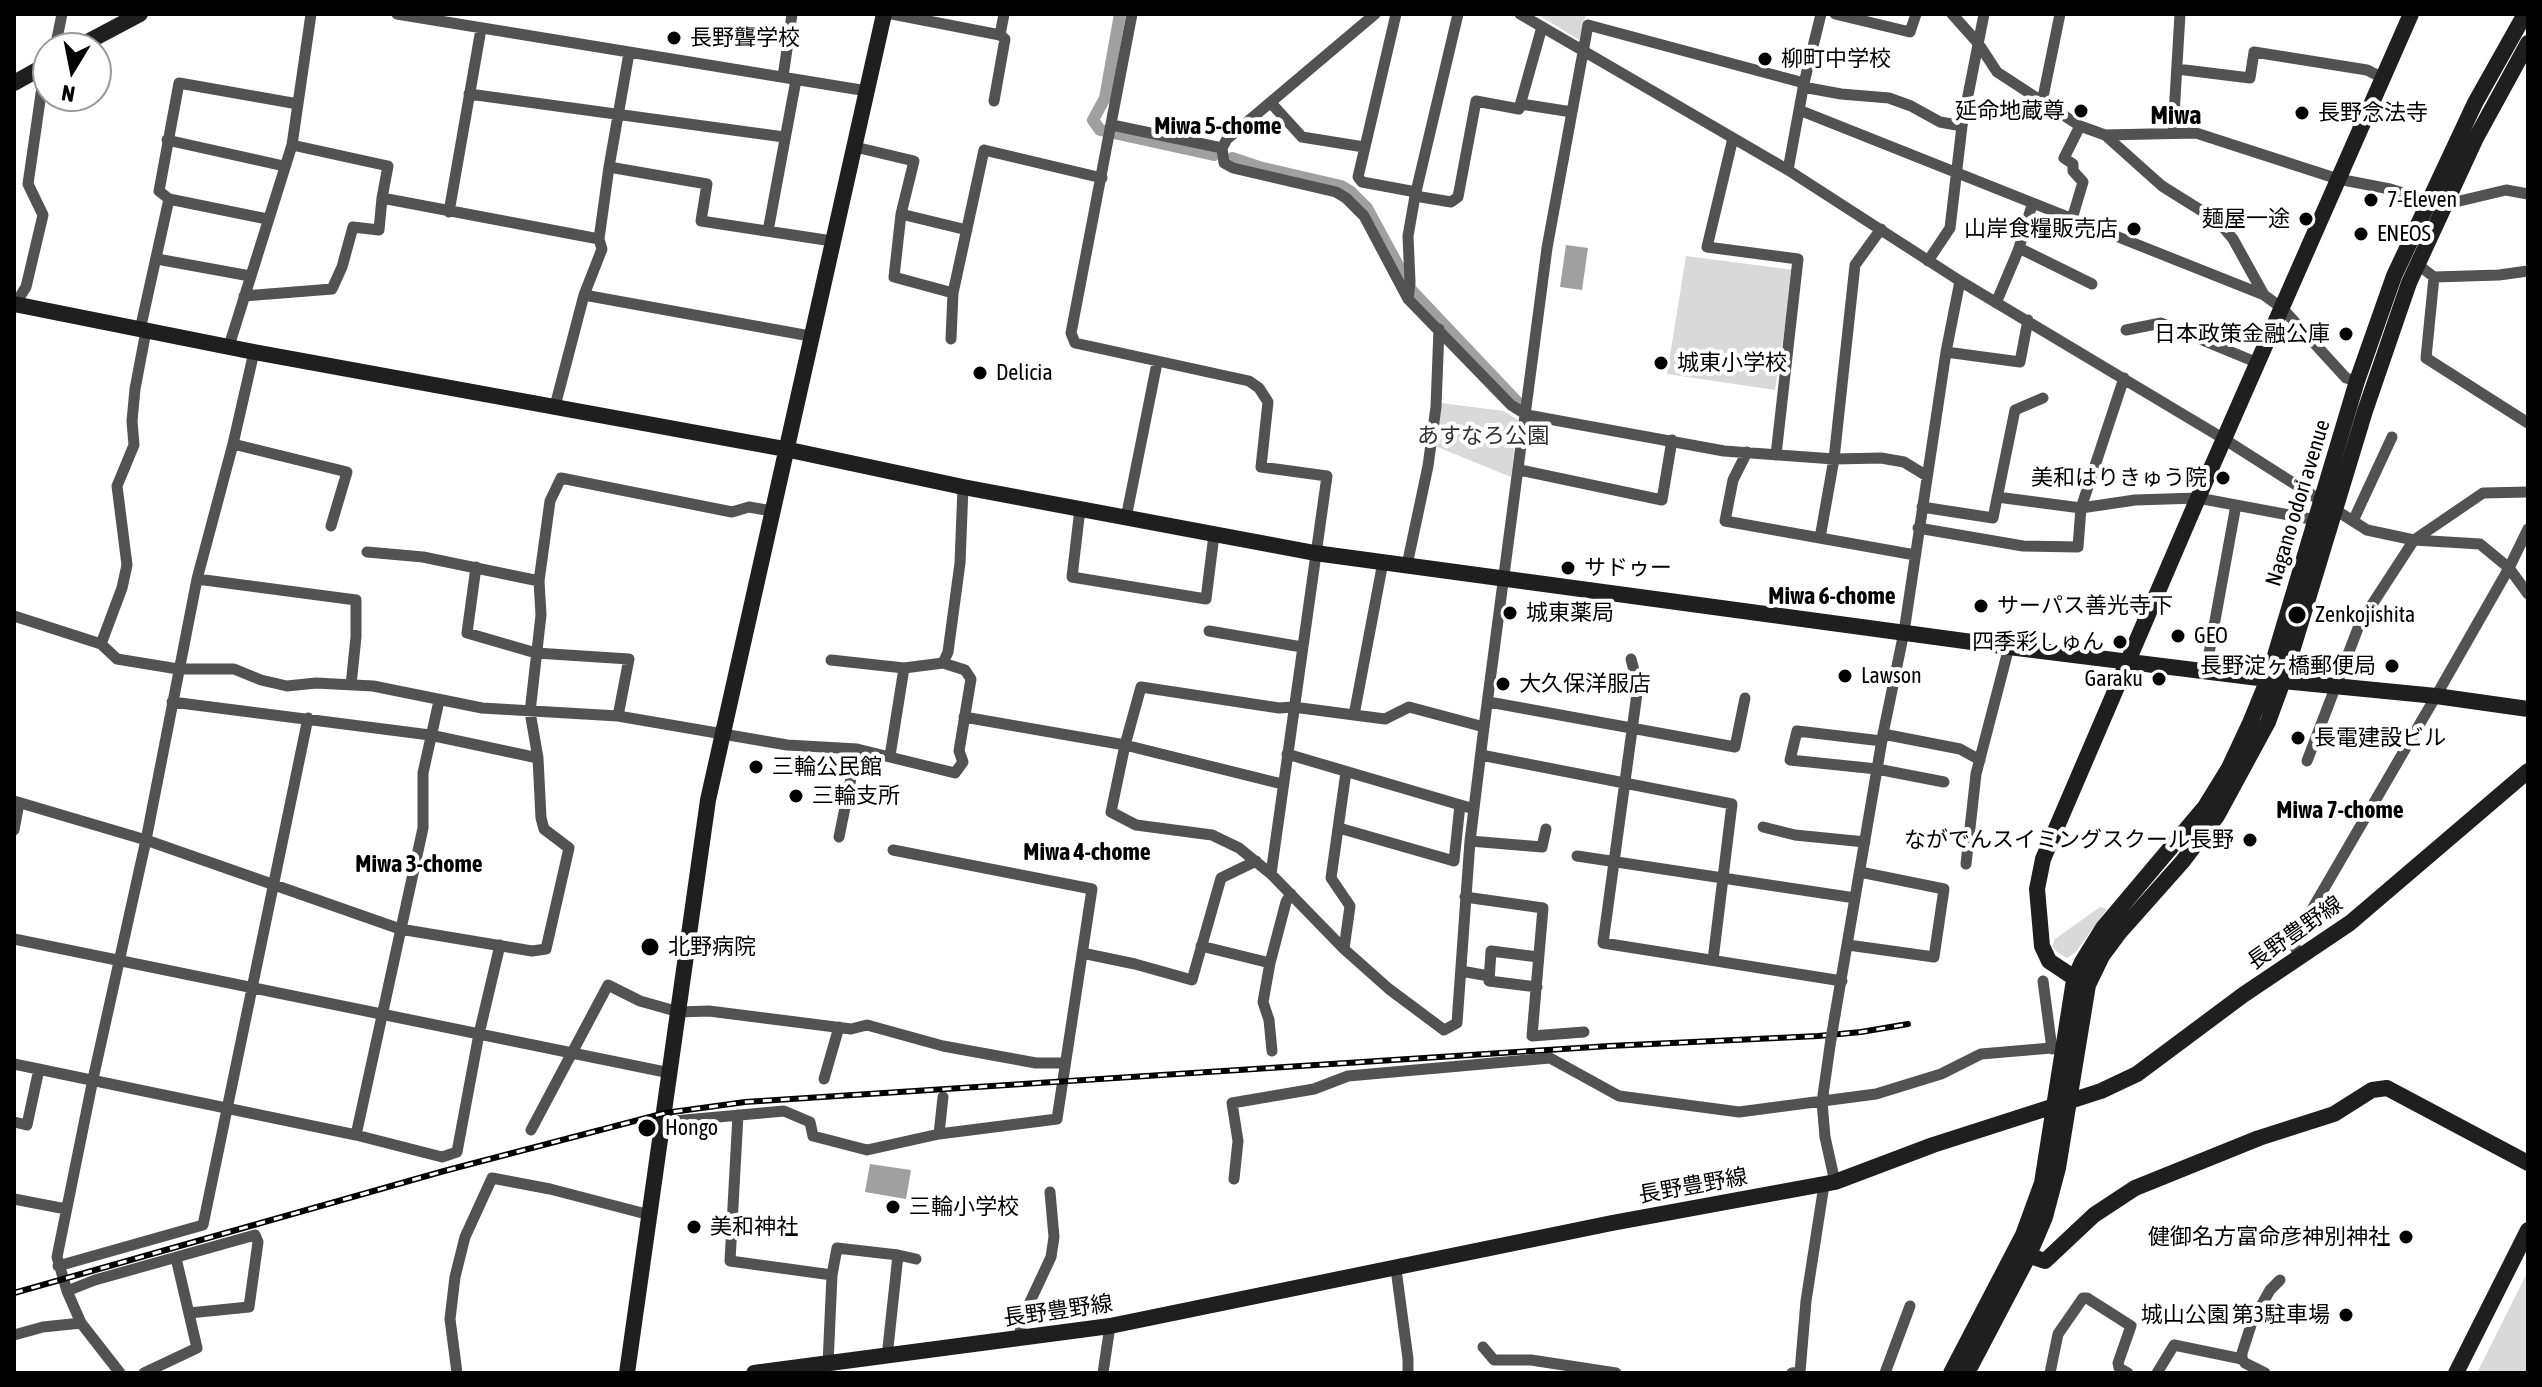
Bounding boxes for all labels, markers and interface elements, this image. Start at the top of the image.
place label: 長野聾学校 [690,25,800,51]
marker: 長野聾学校 [665,29,683,47]
north arrow [32,32,112,112]
place label: 柳町中学校 [1781,46,1891,72]
marker: 柳町中学校 [1756,50,1774,68]
text: N [60,80,77,108]
place label: 延命地蔵尊 [1955,98,2065,124]
district label: Miwa [2151,100,2201,132]
place label: 長野念法寺 [2318,100,2428,126]
marker: 延命地蔵尊 [2072,102,2090,120]
marker: 長野念法寺 [2293,104,2311,122]
district label: Miwa 5-chome [1154,112,1282,140]
place label: 7-Eleven [2387,187,2457,213]
marker: 7-Eleven [2362,191,2380,209]
place label: 麺屋一途 [2202,206,2290,232]
marker: 麺屋一途 [2297,210,2315,228]
place label: 山岸食糧販売店 [1964,216,2118,242]
marker: 山岸食糧販売店 [2125,220,2143,238]
place label: ENEOS [2377,221,2431,247]
marker: ENEOS [2352,225,2370,243]
place label: 日本政策金融公庫 [2154,321,2330,347]
marker: 日本政策金融公庫 [2337,325,2355,343]
place label: 城東小学校 [1677,350,1787,376]
marker: 城東小学校 [1652,354,1670,372]
place label: Delicia [996,360,1053,386]
marker: Delicia [971,364,989,382]
street label: Nagano odori avenue [2260,417,2336,589]
park label: あすなろ公園 [1417,423,1549,449]
place label: 美和はりきゅう院 [2031,465,2207,491]
marker: 美和はりきゅう院 [2214,469,2232,487]
place label: サドゥー [1584,555,1672,581]
marker: サドゥー [1559,559,1577,577]
district label: Miwa 6-chome [1768,582,1896,610]
place label: サーパス善光寺下 [1997,593,2173,619]
marker: サーパス善光寺下 [1972,597,1990,615]
place label: 城東薬局 [1526,600,1614,626]
place label: Zenkojishita [2315,602,2415,628]
marker: 城東薬局 [1501,604,1519,622]
marker: Zenkojishita [2286,604,2308,626]
place label: GEO [2194,623,2228,649]
marker: GEO [2169,627,2187,645]
place label: 四季彩しゅん [1972,629,2104,655]
marker: 四季彩しゅん [2111,633,2129,651]
place label: 長野淀ヶ橋郵便局 [2200,653,2376,679]
marker: 長野淀ヶ橋郵便局 [2383,657,2401,675]
place label: Lawson [1861,663,1922,689]
place label: Garaku [2085,666,2143,692]
marker: Lawson [1836,667,1854,685]
marker: Garaku [2150,670,2168,688]
place label: 大久保洋服店 [1519,671,1651,697]
marker: 大久保洋服店 [1494,675,1512,693]
place label: 長電建設ビル [2314,725,2446,751]
marker: 長電建設ビル [2289,729,2307,747]
place label: 三輪公民館 [772,754,882,780]
marker: 三輪公民館 [747,758,765,776]
place label: 三輪支所 [812,783,900,809]
marker: 三輪支所 [787,787,805,805]
district label: Miwa 7-chome [2276,796,2404,824]
place label: ながでんスイミングスクール長野 [1904,827,2234,853]
marker: ながでんスイミングスクール長野 [2241,831,2259,849]
district label: Miwa 4-chome [1023,838,1151,866]
district label: Miwa 3-chome [355,850,483,878]
street label: 長野豊野線 [2242,891,2348,975]
place label: 北野病院 [668,934,756,960]
marker: 北野病院 [639,936,661,958]
place label: Hongo [665,1115,718,1141]
marker: Hongo [636,1117,658,1139]
street label: 長野豊野線 [1637,1163,1749,1209]
place label: 三輪小学校 [909,1194,1019,1220]
marker: 三輪小学校 [884,1198,902,1216]
place label: 美和神社 [710,1214,798,1240]
marker: 美和神社 [685,1218,703,1236]
place label: 健御名方富命彦神別神社 [2148,1224,2390,1250]
marker: 健御名方富命彦神別神社 [2397,1228,2415,1246]
street label: 長野豊野線 [1002,1290,1114,1332]
place label: 城山公園 第3駐車場 [2141,1302,2330,1328]
marker: 城山公園 第3駐車場 [2337,1306,2355,1324]

